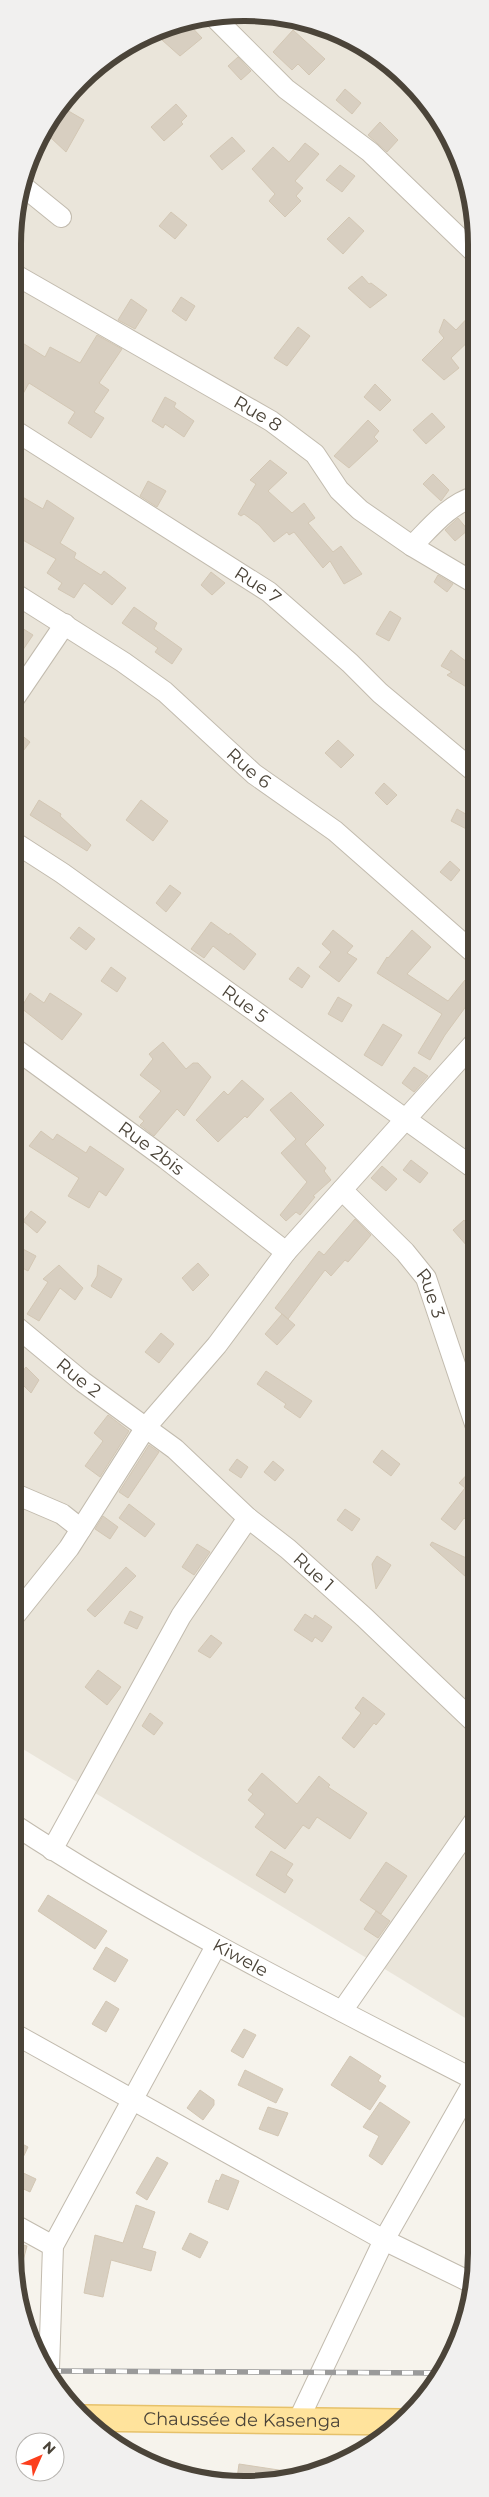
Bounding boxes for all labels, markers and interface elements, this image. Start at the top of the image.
street label: Rue 8 [230,391,286,436]
street label: Rue 7 [230,562,286,609]
street label: Rue 6 [222,743,275,793]
street label: Rue 5 [218,980,272,1028]
street label: Rue 2bis [114,1117,189,1180]
street label: Rue 3 [412,1264,450,1321]
street label: Rue 2 [52,1354,105,1402]
street label: Rue 1 [289,1548,338,1596]
street label: Kiwele [209,1934,272,1982]
street label: Chaussée de Kasenga [143,2408,341,2432]
north arrow [15,2432,65,2482]
text: N [39,2437,60,2458]

